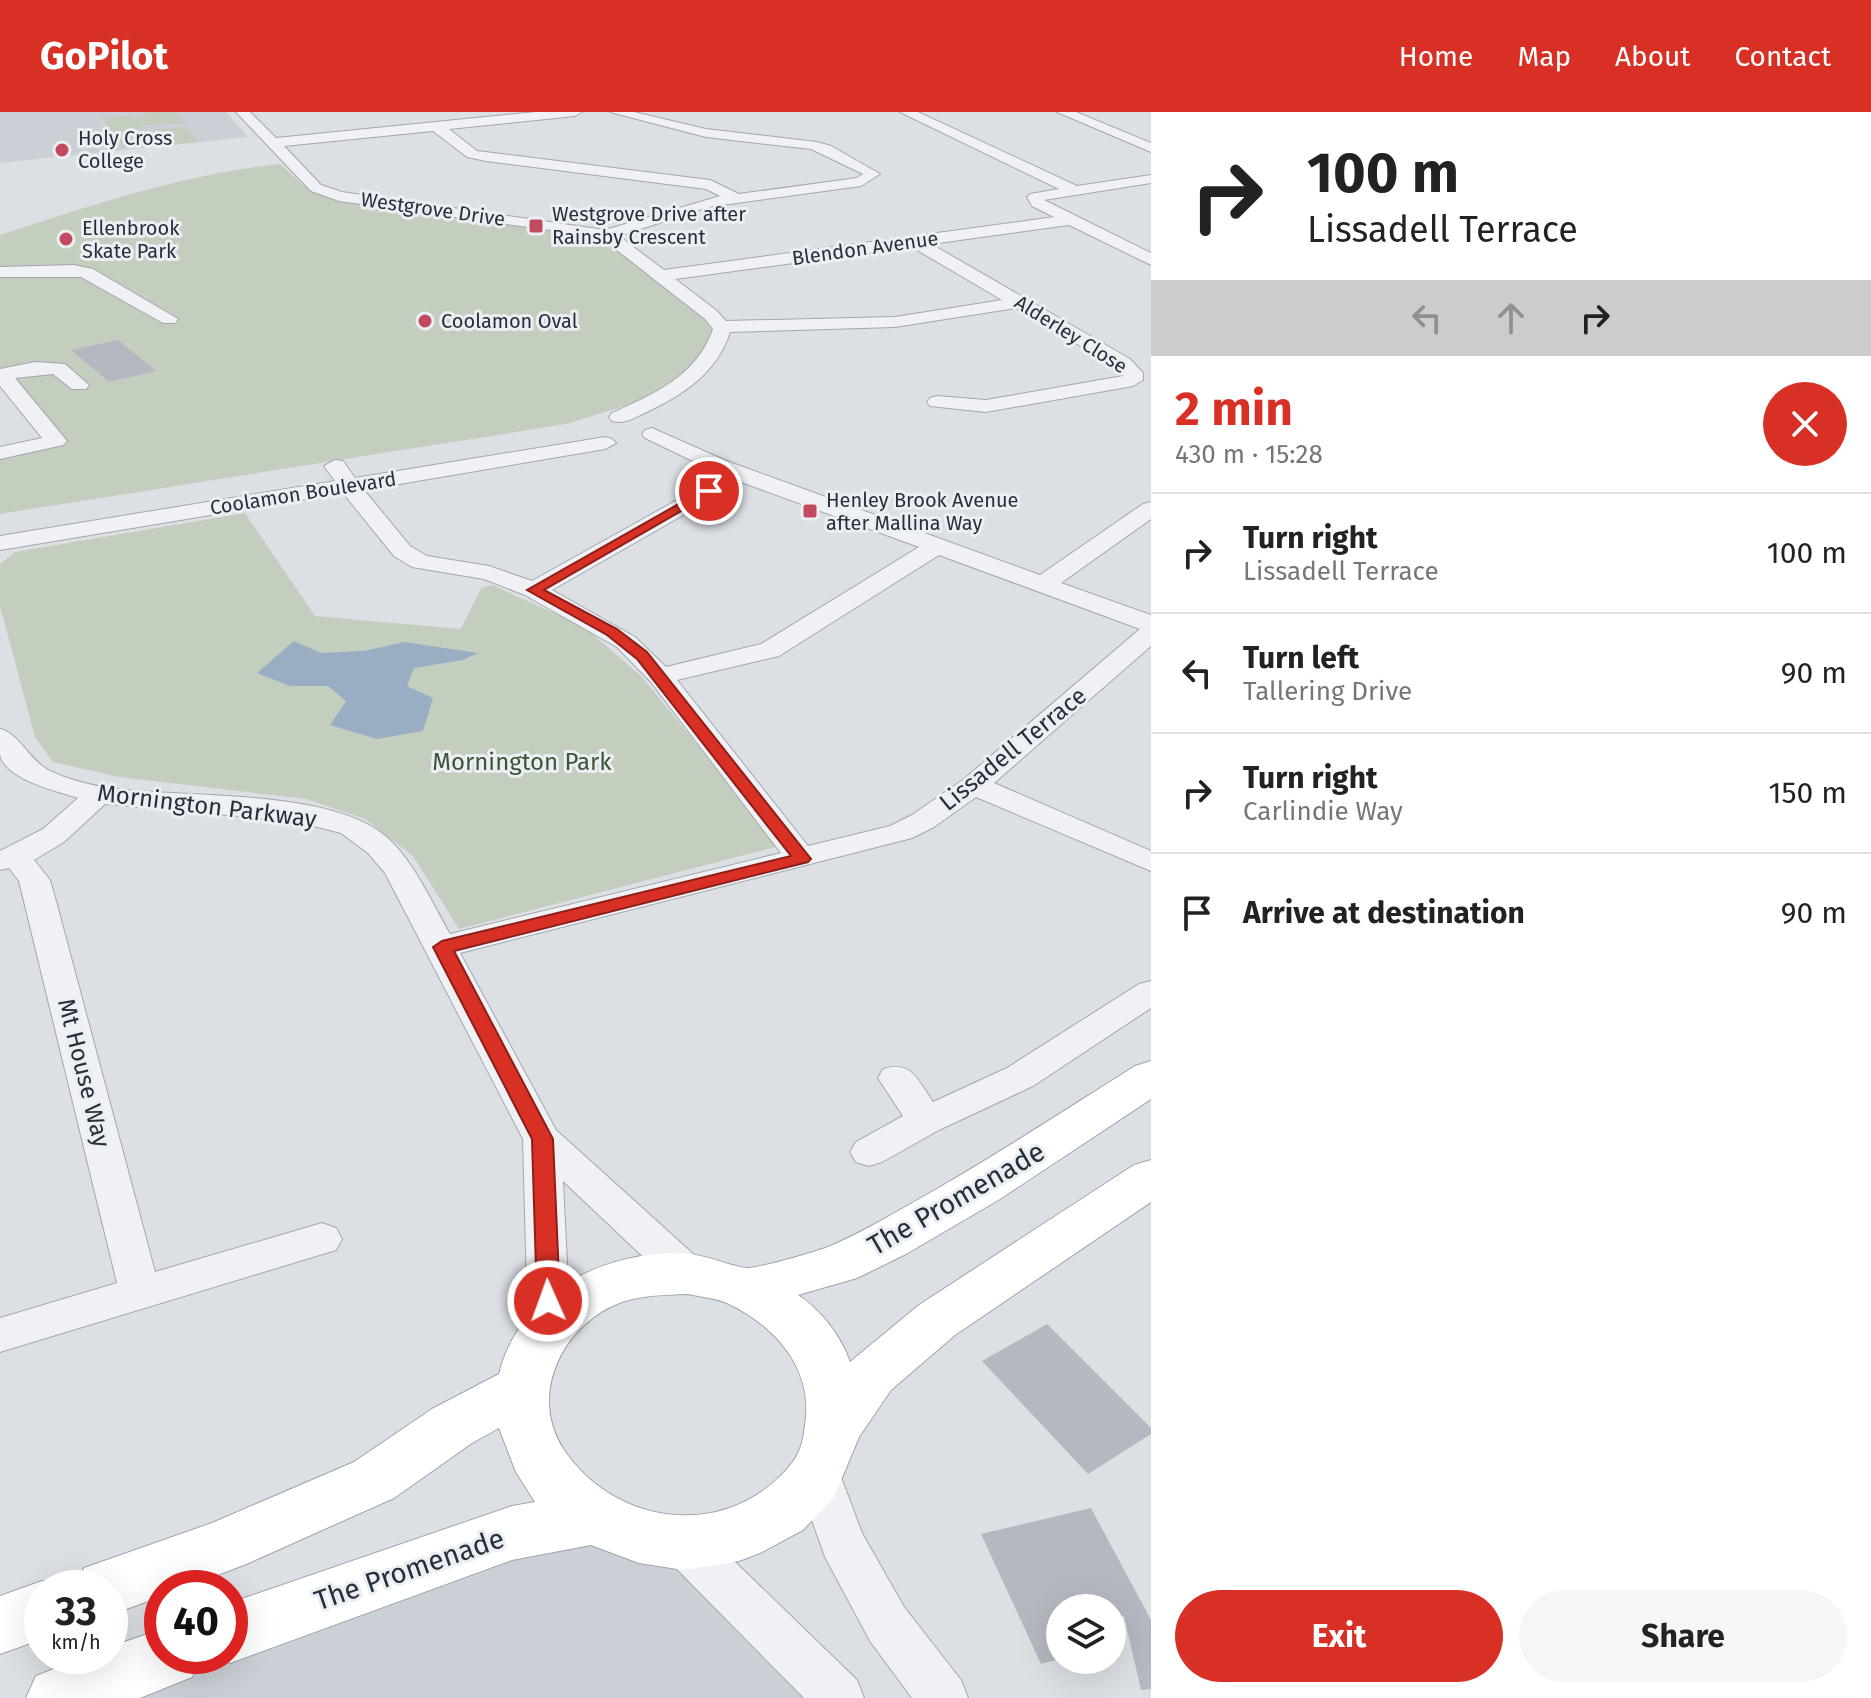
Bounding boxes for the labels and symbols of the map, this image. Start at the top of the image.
place label: Holy Cross College [78,126,172,173]
marker: Holy Cross College [53,141,71,159]
street label: Westgrove Drive [359,187,507,231]
place label: Westgrove Drive after Rainsby Crescent [552,202,746,249]
place label: Ellenbrook Skate Park [82,216,180,263]
marker: Westgrove Drive after Rainsby Crescent [527,217,545,235]
street label: Blendon Avenue [790,226,940,270]
marker: Ellenbrook Skate Park [57,230,75,248]
street label: Alderley Close [1010,290,1132,378]
place label: Coolamon Oval [441,309,578,333]
marker: Coolamon Oval [416,312,434,330]
pin [675,457,743,525]
street label: Coolamon Boulevard [208,466,398,520]
place label: Henley Brook Avenue after Mallina Way [826,488,1019,535]
marker: Henley Brook Avenue after Mallina Way [801,502,819,520]
street label: Lissadell Terrace [934,681,1092,817]
park label: Mornington Park [432,748,612,776]
street label: Mornington Parkway [96,779,318,833]
street label: Mt House Way [52,996,116,1150]
street label: The Promenade [862,1135,1050,1262]
position arrow [506,1259,590,1343]
street label: The Promenade [310,1522,508,1617]
speed limit sign: 40 [144,1570,248,1674]

